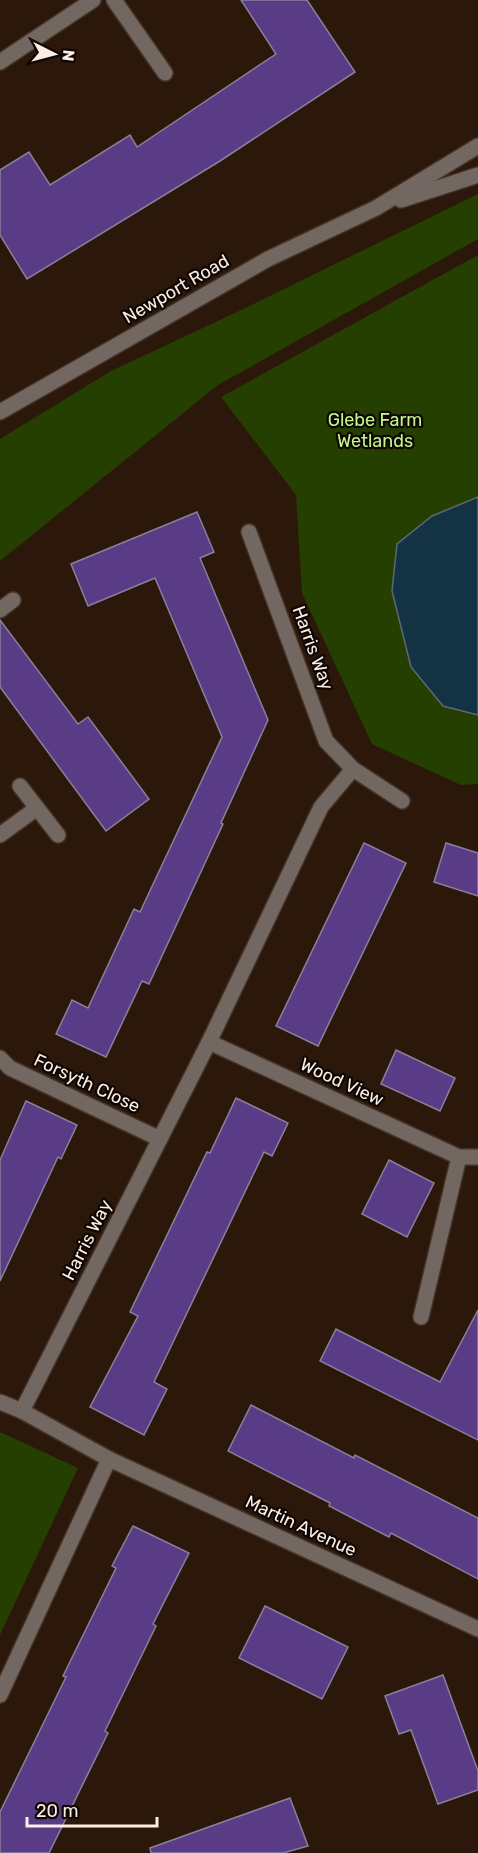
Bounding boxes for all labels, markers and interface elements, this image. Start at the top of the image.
north arrow [24,24,84,84]
text: N [58,49,78,62]
street label: Newport Road [119,250,233,328]
park label: Glebe Farm Wetlands [328,409,422,452]
street label: Harris Way [288,603,338,693]
street label: Forsyth Close [30,1049,144,1117]
street label: Wood View [297,1053,387,1111]
street label: Harris Way [57,1196,117,1284]
street label: Martin Avenue [242,1491,360,1561]
scale bar [27,1790,158,1828]
text: 20 m [36,1800,78,1822]

